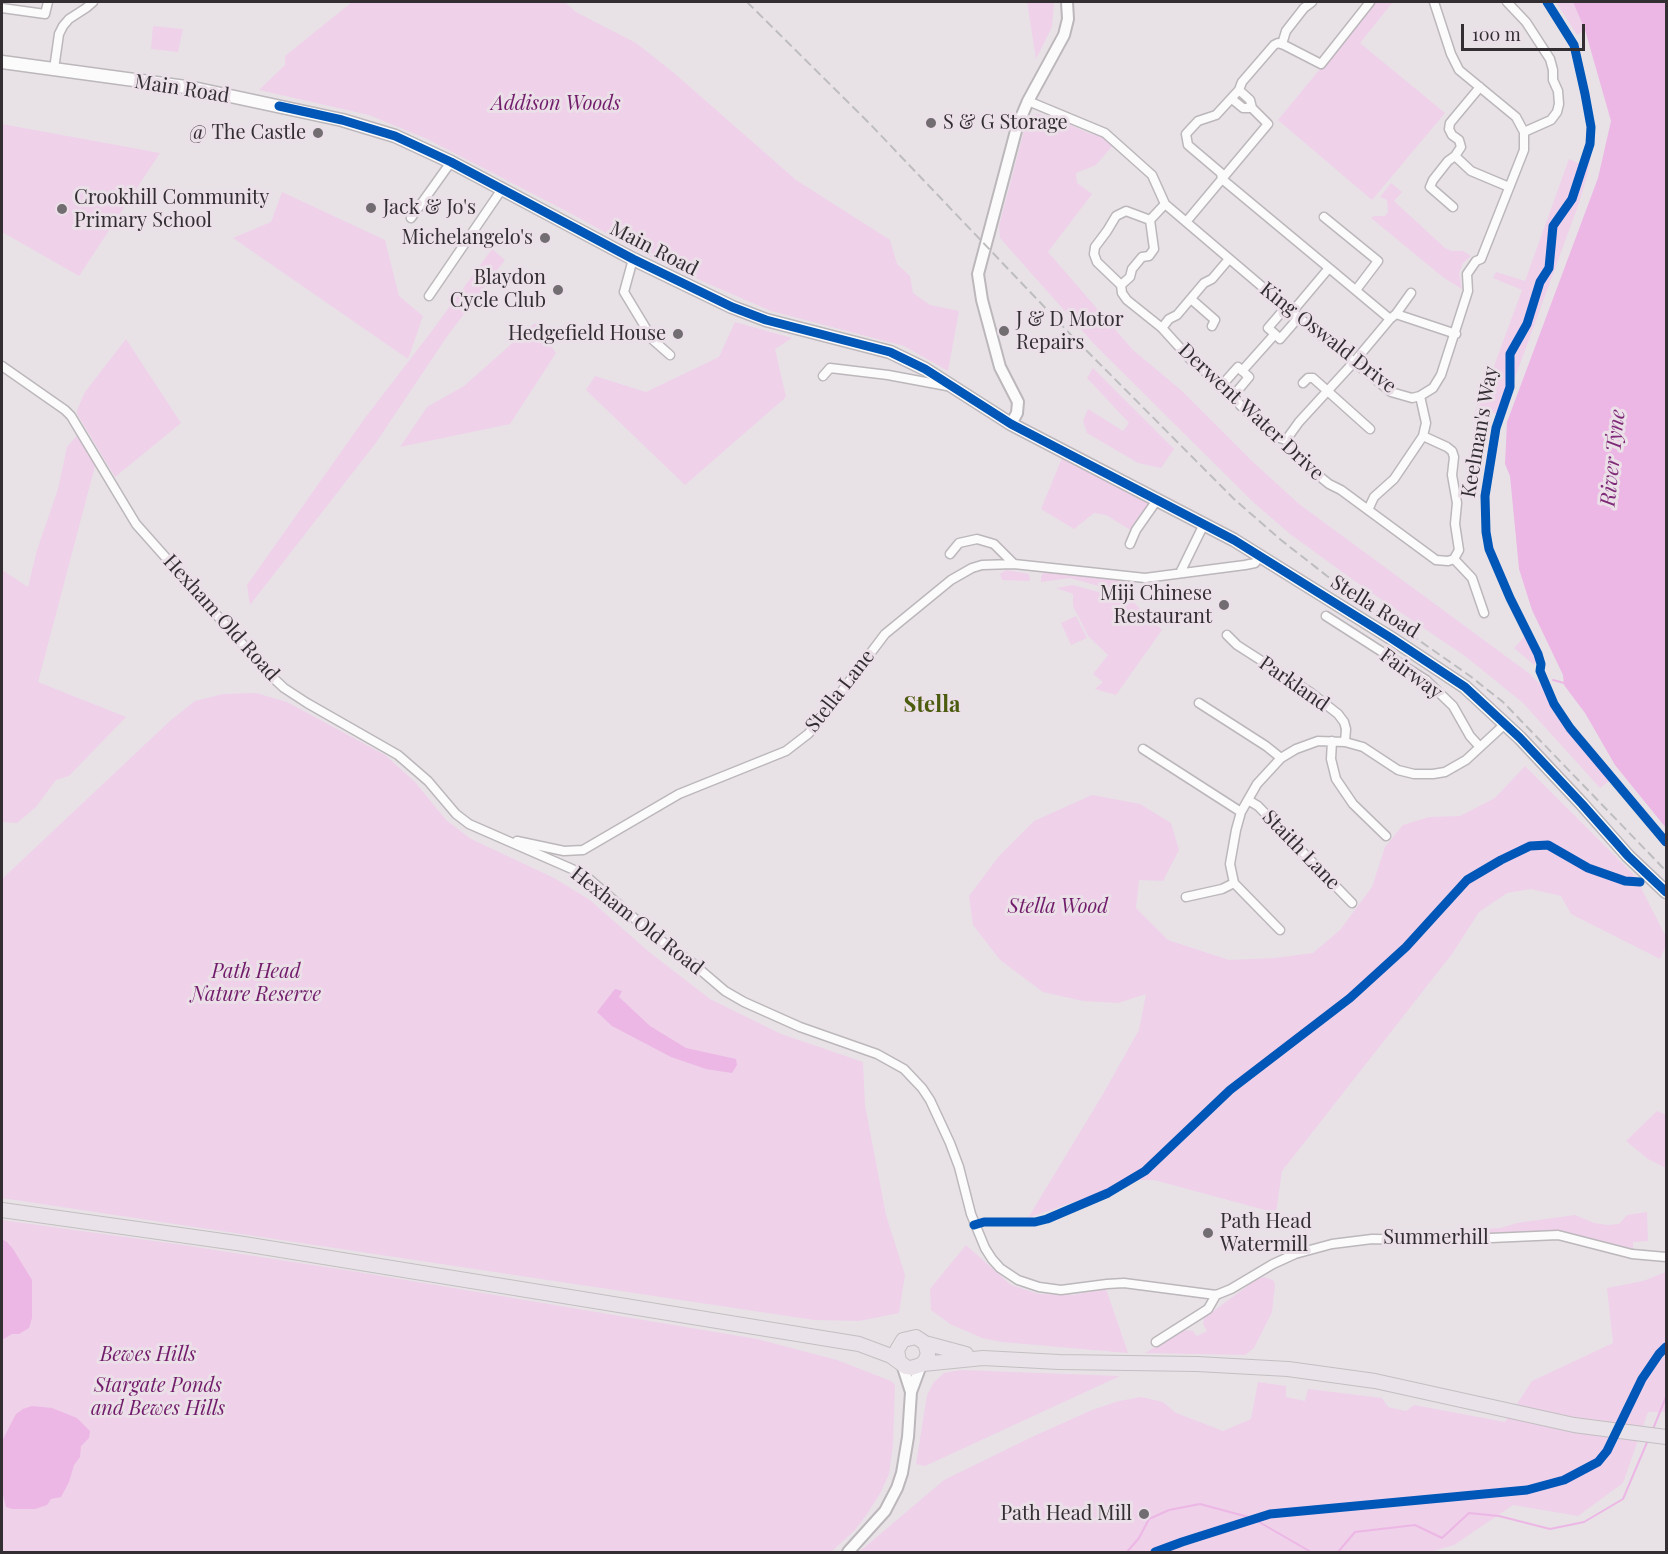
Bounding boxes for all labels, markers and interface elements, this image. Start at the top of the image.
scale bar [1464,12,1588,50]
text: 100 m [1472,22,1521,46]
street label: Main Road [133,70,231,108]
park label: Addison Woods [491,92,621,116]
place label: S & G Storage [943,111,1068,135]
marker: S & G Storage [924,116,938,130]
place label: @ The Castle [189,121,306,145]
marker: @ The Castle [311,126,325,140]
place label: Crookhill Community Primary School [74,186,269,233]
place label: Jack & Jo's [383,196,476,220]
marker: Jack & Jo's [364,201,378,215]
marker: Crookhill Community Primary School [55,202,69,216]
street label: Main Road [606,217,702,281]
place label: Michelangelo's [401,226,533,250]
marker: Michelangelo's [538,231,552,245]
place label: Blaydon Cycle Club [450,266,546,313]
street label: King Oswald Drive [1255,277,1401,399]
marker: Blaydon Cycle Club [551,283,565,297]
place label: J & D Motor Repairs [1016,308,1124,355]
place label: Hedgefield House [508,322,666,346]
marker: J & D Motor Repairs [997,324,1011,338]
marker: Hedgefield House [671,327,685,341]
street label: Derwent Water Drive [1173,338,1329,486]
street label: Keelman's Way [1457,364,1503,500]
water label: River Tyne [1595,408,1631,508]
street label: Hexham Old Road [158,550,284,686]
street label: Stella Road [1326,570,1424,644]
place label: Miji Chinese Restaurant [1100,582,1212,629]
marker: Miji Chinese Restaurant [1217,598,1231,612]
street label: Fairway [1375,643,1447,705]
street label: Stella Lane [800,645,880,737]
street label: Parkland [1254,651,1334,717]
district label: Stella [904,692,960,718]
street label: Staith Lane [1257,805,1345,895]
street label: Hexham Old Road [566,862,708,980]
park label: Stella Wood [1008,895,1108,919]
park label: Path Head Nature Reserve [191,960,321,1007]
place label: Path Head Watermill [1220,1210,1312,1257]
marker: Path Head Watermill [1201,1226,1215,1240]
street label: Summerhill [1383,1226,1489,1250]
park label: Bewes Hills [100,1343,196,1367]
park label: Stargate Ponds and Bewes Hills [91,1374,225,1421]
place label: Path Head Mill [1000,1502,1132,1526]
marker: Path Head Mill [1137,1507,1151,1521]

